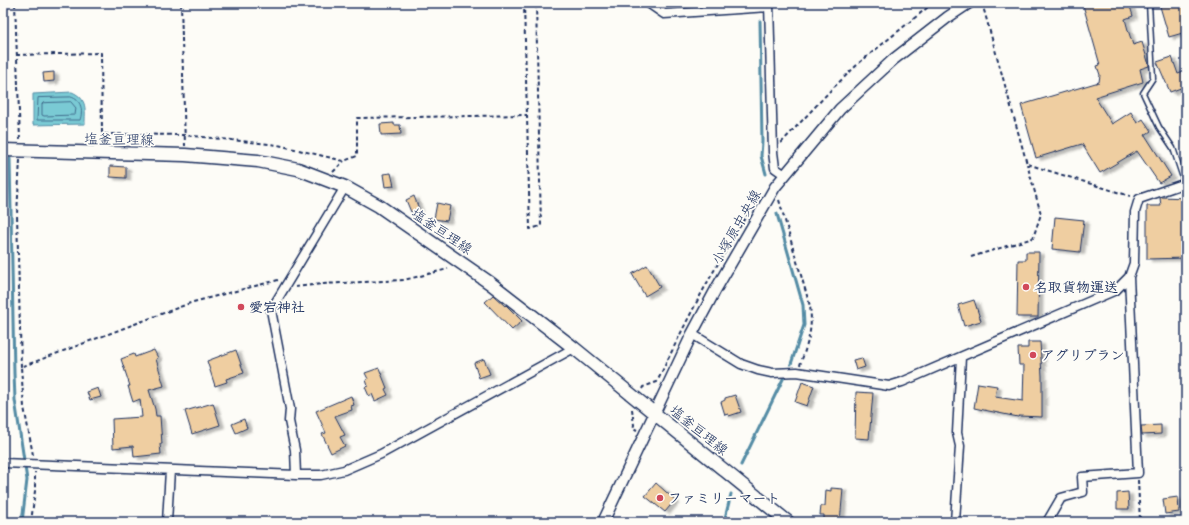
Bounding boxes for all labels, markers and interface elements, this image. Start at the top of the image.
street label: 塩釜亘理線 [84,130,154,149]
street label: 小塚原中央線 [708,187,765,268]
street label: 塩釜亘理線 [408,205,475,258]
place label: 名取貨物運送 [1034,279,1118,296]
marker: 名取貨物運送 [1021,282,1031,292]
place label: 愛宕神社 [249,299,305,316]
marker: 愛宕神社 [236,302,246,312]
place label: アグリプラン [1041,347,1124,364]
marker: アグリプラン [1028,350,1038,360]
street label: 塩釜亘理線 [666,402,731,459]
place label: ファミリーマート [668,490,781,507]
marker: ファミリーマート [655,493,665,503]

